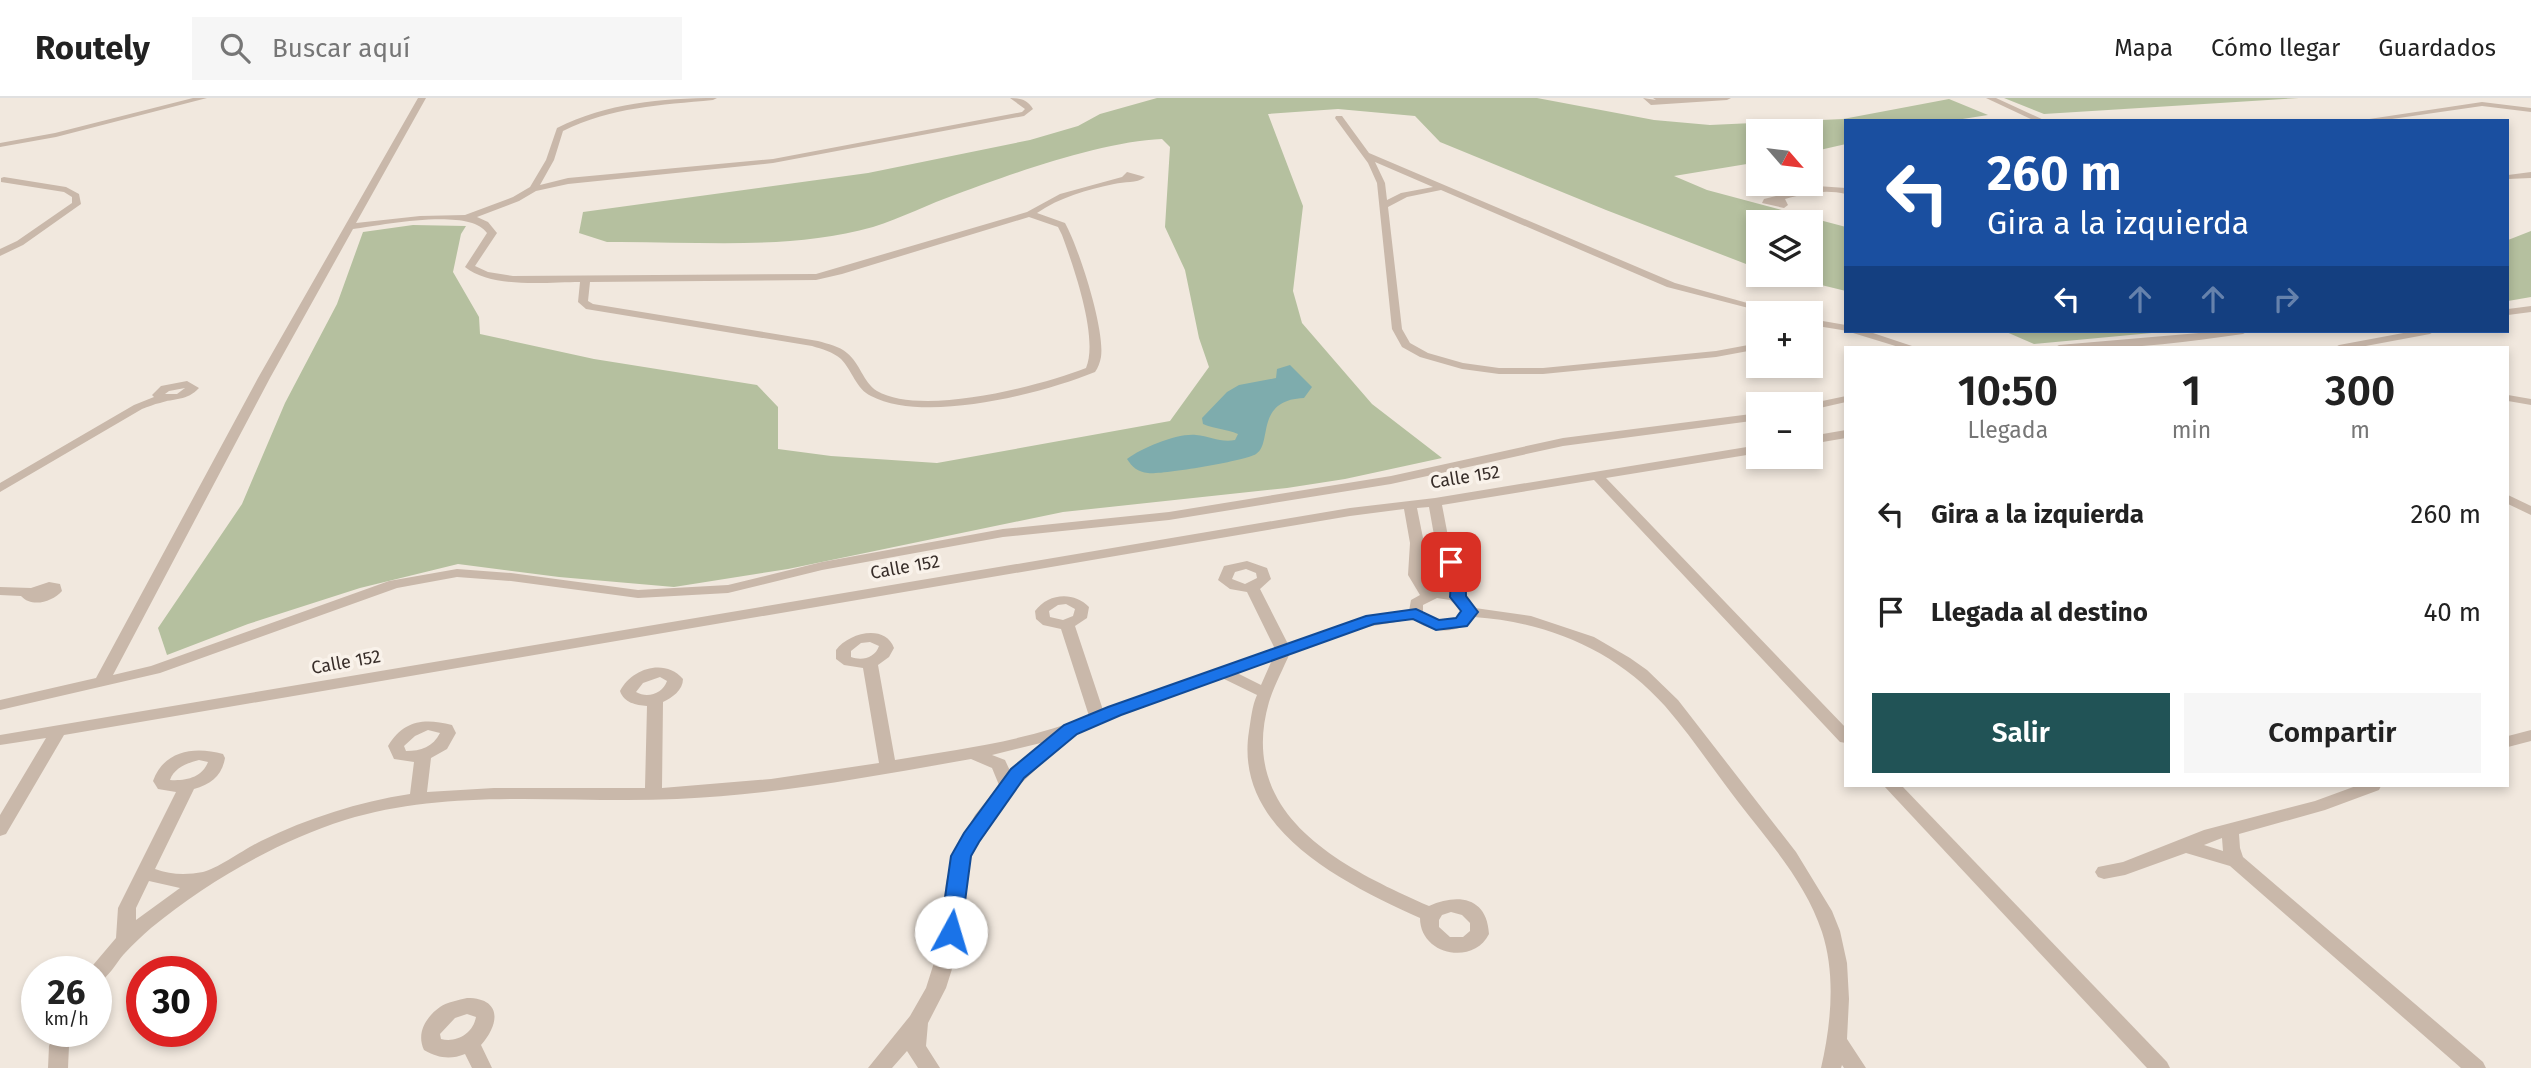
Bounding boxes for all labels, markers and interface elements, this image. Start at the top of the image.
search box [192,17,682,80]
text: Routely [35,28,150,68]
icon: search [216,29,254,67]
text: Buscar aquí [272,33,410,64]
text: Mapa [2114,34,2173,62]
text: Cómo llegar [2211,34,2340,62]
text: Guardados [2378,34,2496,62]
north arrow [1746,119,1824,196]
map controls [1746,119,1823,469]
text: 260 m [1987,144,2122,203]
icon: left [1872,147,1963,238]
text: Gira a la izquierda [1987,204,2249,242]
button: layers [1746,210,1823,287]
icon: left [2048,280,2086,318]
icon: ahead [2121,280,2159,318]
icon: ahead [2194,280,2232,318]
icon: right [2267,280,2305,318]
button: + [1746,301,1823,378]
text: 10:50 [1958,366,2058,416]
text: 1 [2182,366,2201,416]
text: 300 [2325,366,2395,416]
button: − [1746,392,1823,469]
text: Llegada [1968,416,2048,444]
text: min [2172,416,2211,444]
text: m [2350,416,2370,444]
street label: Calle 152 [1429,461,1501,493]
icon: left [1872,495,1910,533]
text: Gira a la izquierda [1931,499,2144,530]
text: 260 m [2411,499,2481,530]
pin [1421,532,1481,592]
icon: arrive [1432,543,1470,581]
street label: Calle 152 [869,550,941,584]
icon: arrive [1872,593,1910,631]
text: Llegada al destino [1931,597,2148,628]
text: 40 m [2423,597,2481,628]
street label: Calle 152 [310,645,382,679]
button: Salir [1872,693,2170,773]
button: Compartir [2184,693,2481,773]
position arrow [914,895,988,969]
speed limit sign: 30 [126,956,217,1047]
text: 26 [48,971,85,1013]
text: km/h [44,1008,89,1030]

